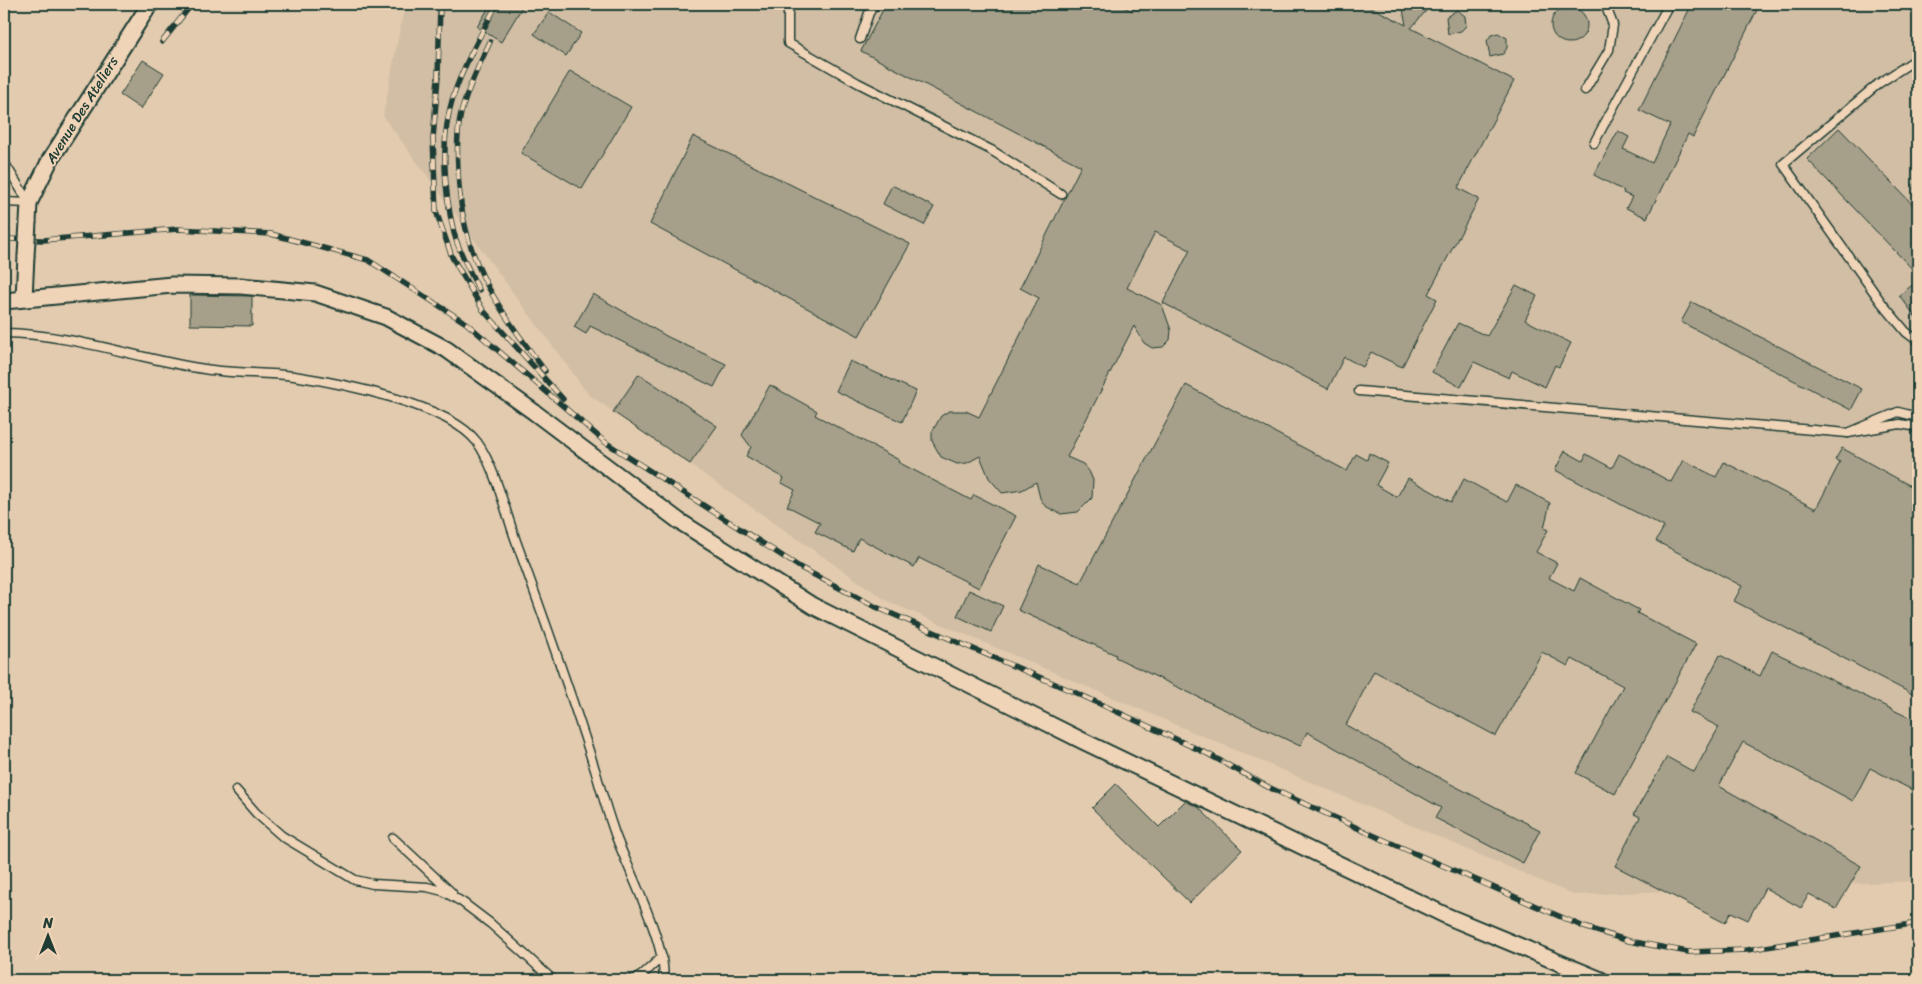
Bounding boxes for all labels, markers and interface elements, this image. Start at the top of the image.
street label: Avenue Des Ateliers [38,51,125,170]
text: N [42,911,53,936]
north arrow [22,912,72,962]

